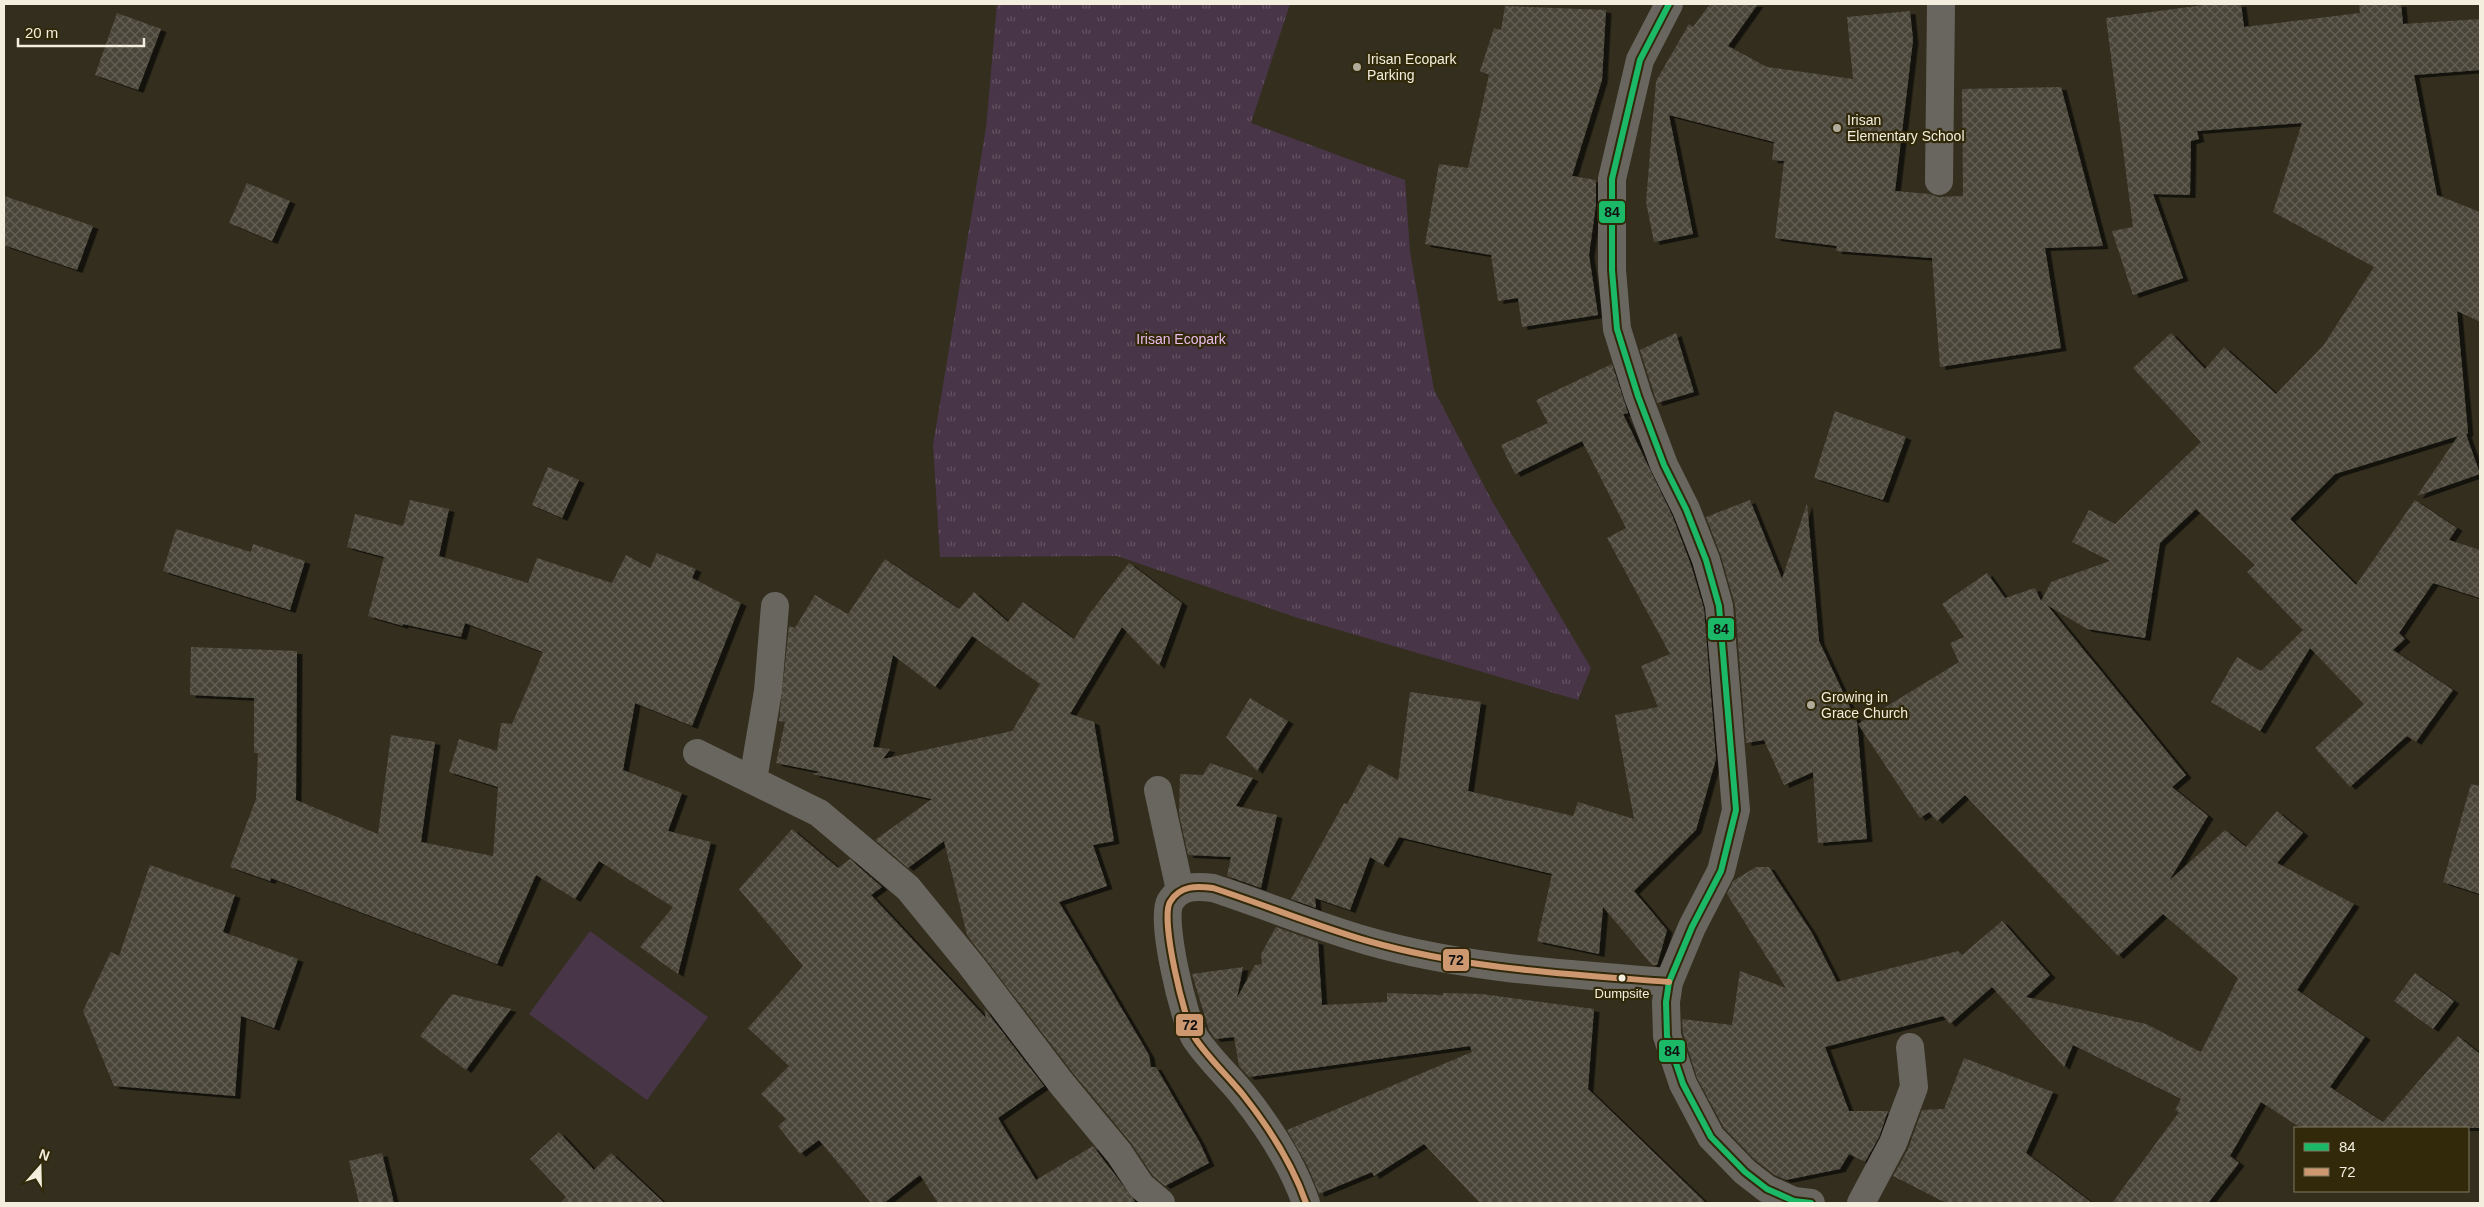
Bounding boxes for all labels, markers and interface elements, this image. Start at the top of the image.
scale bar [18,15,144,47]
text: 20 m [25,24,58,41]
place label: Irisan Ecopark Parking [1367,51,1457,83]
marker: Irisan Ecopark Parking [1351,61,1363,73]
place label: Irisan Elementary School [1847,112,1965,144]
marker: Irisan Elementary School [1831,122,1843,134]
line badge: 84 [1598,200,1626,224]
text: 84 [1604,204,1620,220]
park label: Irisan Ecopark [1136,331,1227,347]
line badge: 84 [1707,617,1735,641]
text: 84 [1713,621,1729,637]
place label: Growing in Grace Church [1821,689,1908,721]
marker: Growing in Grace Church [1805,699,1817,711]
line badge: 72 [1442,948,1470,972]
text: 72 [1448,952,1464,968]
marker: Dumpsite [1617,973,1627,983]
place label: Dumpsite [1595,986,1649,1001]
line badge: 72 [1175,1013,1204,1037]
text: 72 [1182,1017,1198,1033]
line badge: 84 [1658,1039,1686,1063]
text: 84 [1664,1043,1680,1059]
legend [2294,1127,2469,1192]
text: 84 [2339,1138,2356,1155]
north arrow [15,1142,65,1192]
text: N [37,1146,52,1164]
text: 72 [2339,1163,2356,1180]

